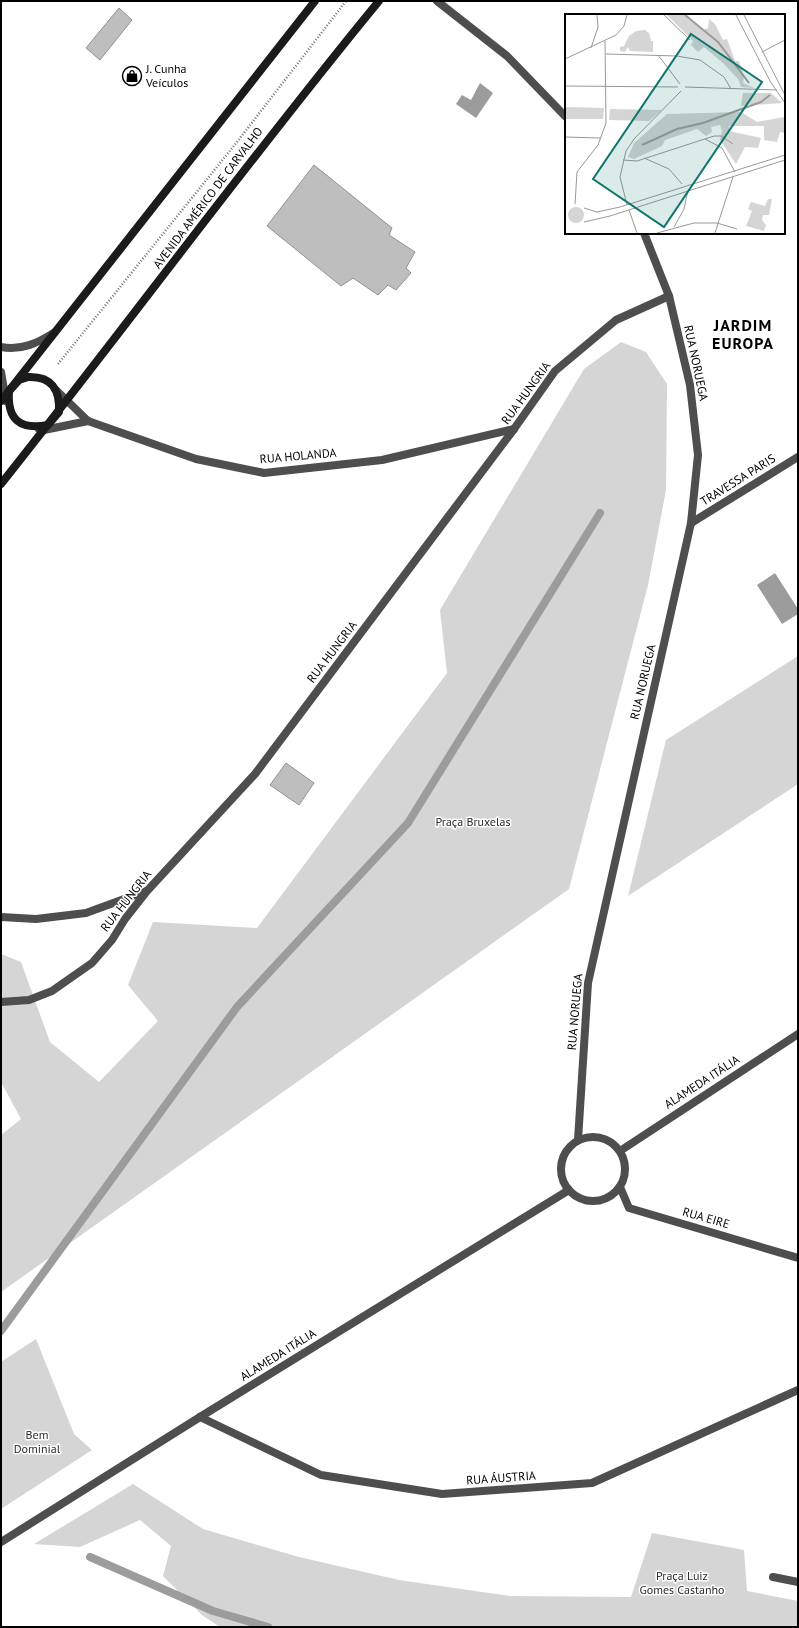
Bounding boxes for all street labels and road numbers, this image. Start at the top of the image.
street label: AVENIDA AMÉRICO DE CARVALHO [150,124,266,271]
street label: RUA NORUEGA [681,324,712,402]
street label: RUA HUNGRIA [498,358,553,427]
street label: RUA HOLANDA [259,445,337,466]
street label: TRAVESSA PARIS [697,451,778,509]
street label: RUA HUNGRIA [303,618,360,686]
street label: RUA NORUEGA [627,643,658,721]
street label: RUA HUNGRIA [97,867,154,934]
street label: RUA NORUEGA [564,973,585,1051]
street label: ALAMEDA ITÁLIA [661,1052,742,1111]
street label: RUA EIRE [681,1204,731,1231]
street label: ALAMEDA ITÁLIA [237,1325,318,1384]
street label: RUA ÁUSTRIA [466,1468,536,1487]

